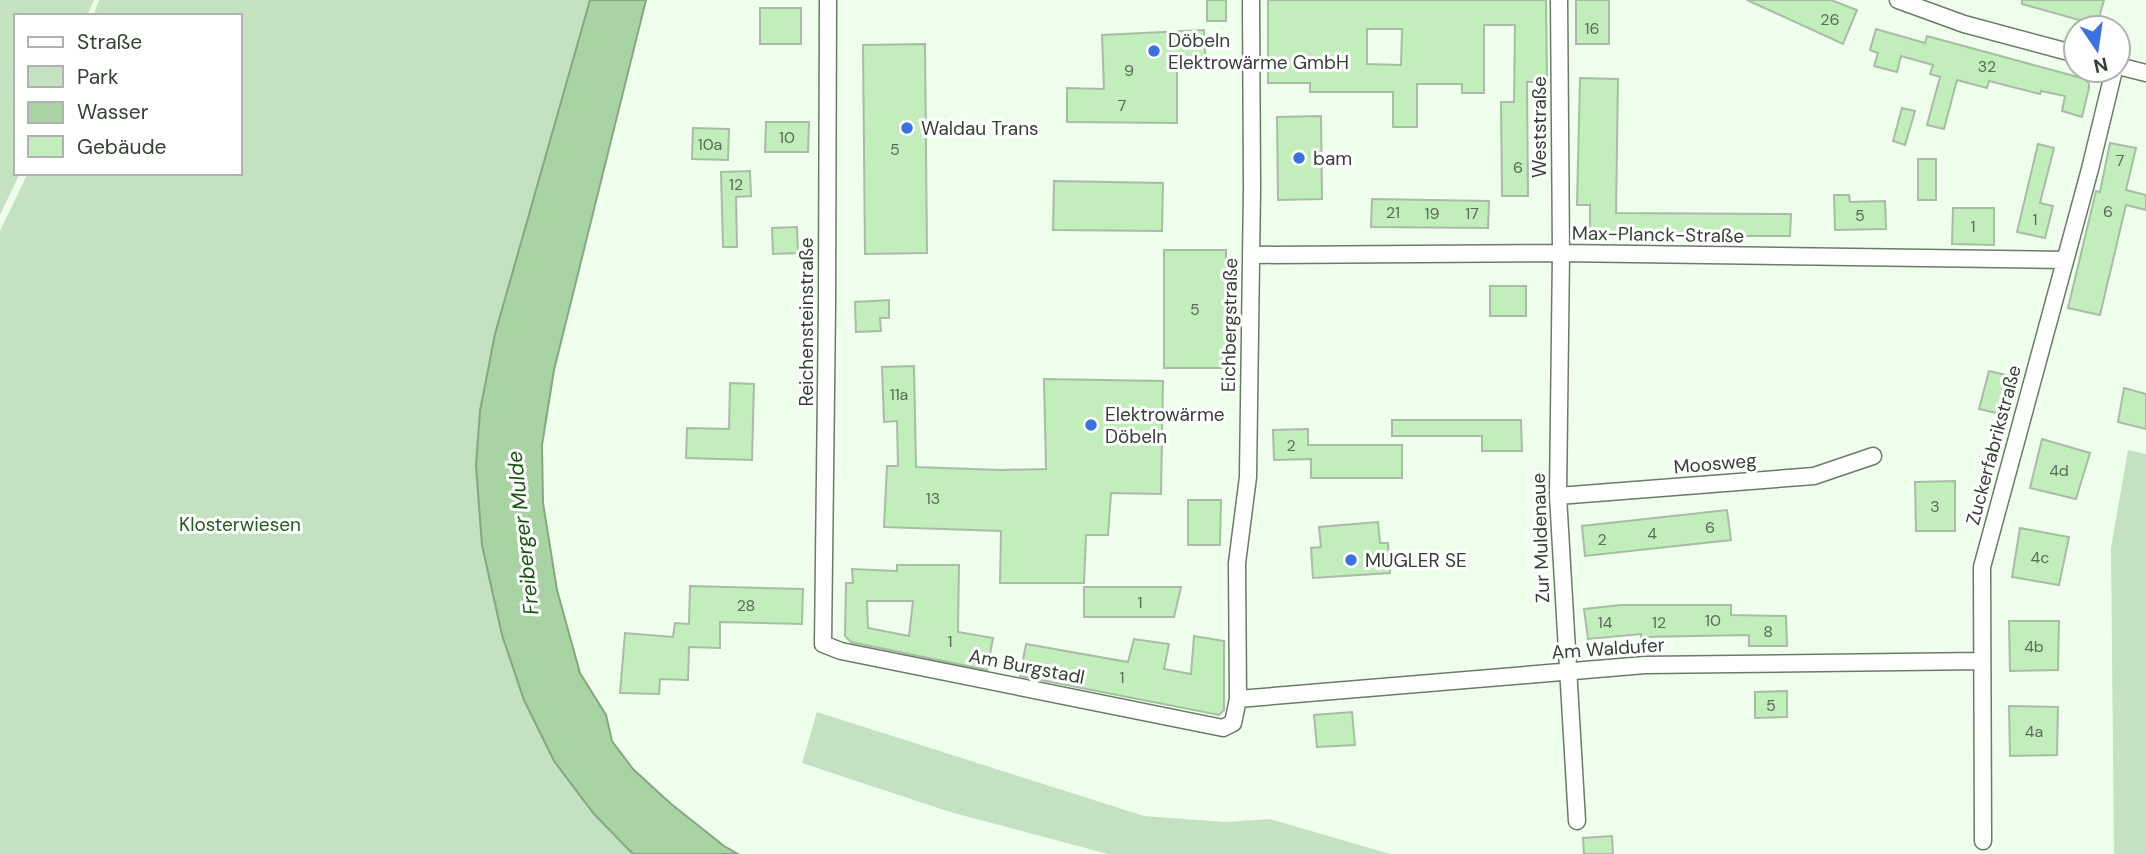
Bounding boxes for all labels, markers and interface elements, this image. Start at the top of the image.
house number: 26 [1820,9,1840,30]
legend [14,14,242,175]
north arrow [2062,14,2132,84]
house number: 16 [1584,18,1600,39]
text: Straße [77,28,142,56]
place label: Döbeln Elektrowärme GmbH [1168,28,1349,75]
marker: Döbeln Elektrowärme GmbH [1146,43,1162,59]
text: N [2091,51,2110,79]
house number: 32 [1978,56,1996,77]
house number: 9 [1124,60,1134,81]
text: Park [77,63,119,91]
street label: Weststraße [1527,76,1552,178]
house number: 7 [1118,95,1126,116]
text: Wasser [77,98,149,126]
place label: Waldau Trans [921,116,1039,141]
marker: Waldau Trans [899,120,915,136]
house number: 10 [779,127,795,148]
text: Gebäude [77,133,167,161]
house number: 10a [698,134,722,155]
house number: 5 [890,139,900,160]
place label: bam [1313,146,1352,171]
marker: bam [1291,150,1307,166]
house number: 7 [2116,150,2124,171]
house number: 6 [1513,157,1523,178]
house number: 12 [729,174,743,195]
house number: 6 [2103,201,2113,222]
house number: 21 [1386,202,1400,223]
house number: 19 [1424,203,1440,224]
house number: 17 [1465,203,1479,224]
house number: 5 [1855,205,1865,226]
house number: 1 [2033,209,2038,230]
house number: 1 [1971,216,1976,237]
street label: Max-Planck-Straße [1572,220,1744,249]
street label: Reichensteinstraße [794,237,819,407]
street label: Eichbergstraße [1216,258,1243,392]
house number: 5 [1190,299,1200,320]
street label: Zuckerfabrikstraße [1960,362,2027,528]
house number: 11a [890,384,908,405]
place label: Elektrowärme Döbeln [1105,402,1225,449]
marker: Elektrowärme Döbeln [1083,417,1099,433]
house number: 2 [1286,435,1296,456]
street label: Moosweg [1673,447,1758,480]
water label: Freiberger Mulde [500,450,546,616]
house number: 4d [2049,460,2069,481]
street label: Zur Muldenaue [1526,473,1555,603]
house number: 13 [926,488,940,509]
house number: 3 [1930,496,1940,517]
park label: Klosterwiesen [179,512,301,537]
house number: 6 [1705,517,1715,538]
house number: 4 [1647,523,1657,544]
house number: 2 [1597,529,1607,550]
house number: 4c [2031,547,2049,568]
place label: MUGLER SE [1365,548,1467,573]
marker: MUGLER SE [1343,552,1359,568]
house number: 1 [1138,592,1143,613]
house number: 28 [737,595,755,616]
house number: 10 [1705,610,1721,631]
house number: 14 [1598,612,1613,633]
house number: 12 [1652,612,1666,633]
house number: 8 [1763,621,1773,642]
house number: 1 [948,631,953,652]
street label: Am Waldufer [1551,632,1665,665]
house number: 4b [2024,636,2044,657]
street label: Am Burgstadl [967,643,1087,690]
house number: 1 [1120,667,1125,688]
house number: 5 [1766,695,1776,716]
house number: 4a [2025,721,2043,742]

